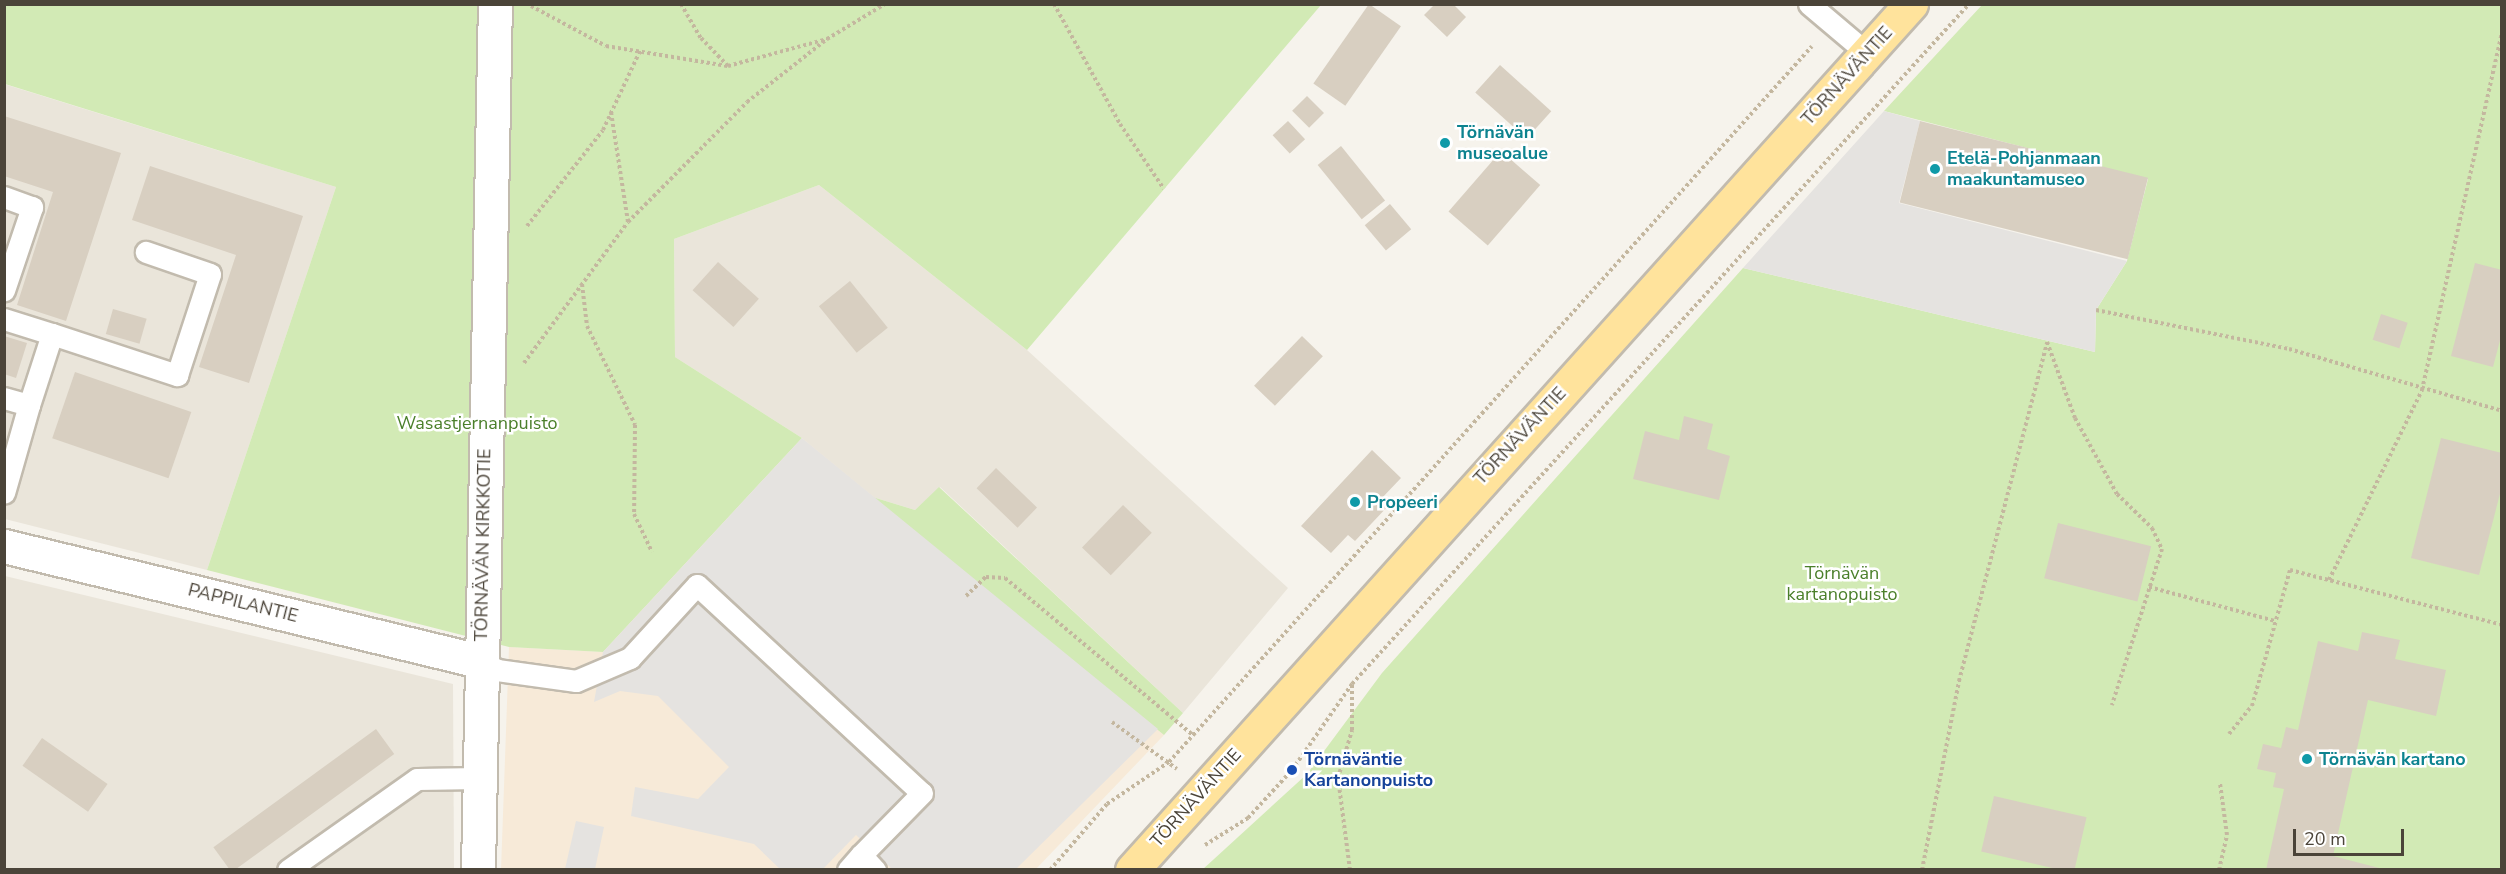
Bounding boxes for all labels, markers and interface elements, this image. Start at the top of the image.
street label: TÖRNÄVÄNTIE [1797,22,1897,130]
place label: Törnävän museoalue [1457,122,1548,164]
marker: Törnävän museoalue [1438,136,1452,150]
place label: Etelä-Pohjanmaan maakuntamuseo [1947,148,2101,190]
marker: Etelä-Pohjanmaan maakuntamuseo [1928,162,1942,176]
street label: TÖRNÄVÄNTIE [1469,383,1571,489]
park label: Wasastjernanpuisto [396,412,558,434]
street label: TÖRNÄVÄN KIRKKOTIE [471,448,495,642]
place label: Propeeri [1367,491,1438,513]
marker: Propeeri [1348,495,1362,509]
park label: Törnävän kartanopuisto [1787,563,1897,606]
street label: PAPPILANTIE [186,579,300,627]
street label: TÖRNÄVÄNTIE [1146,744,1246,852]
place label: Törnävän kartano [2319,748,2466,770]
place label: Törnäväntie Kartanonpuisto [1304,749,1433,792]
marker: Törnävän kartano [2300,752,2314,766]
marker: Törnäväntie Kartanonpuisto [1285,763,1299,777]
scale bar [2296,817,2407,855]
text: 20 m [2304,827,2346,851]

